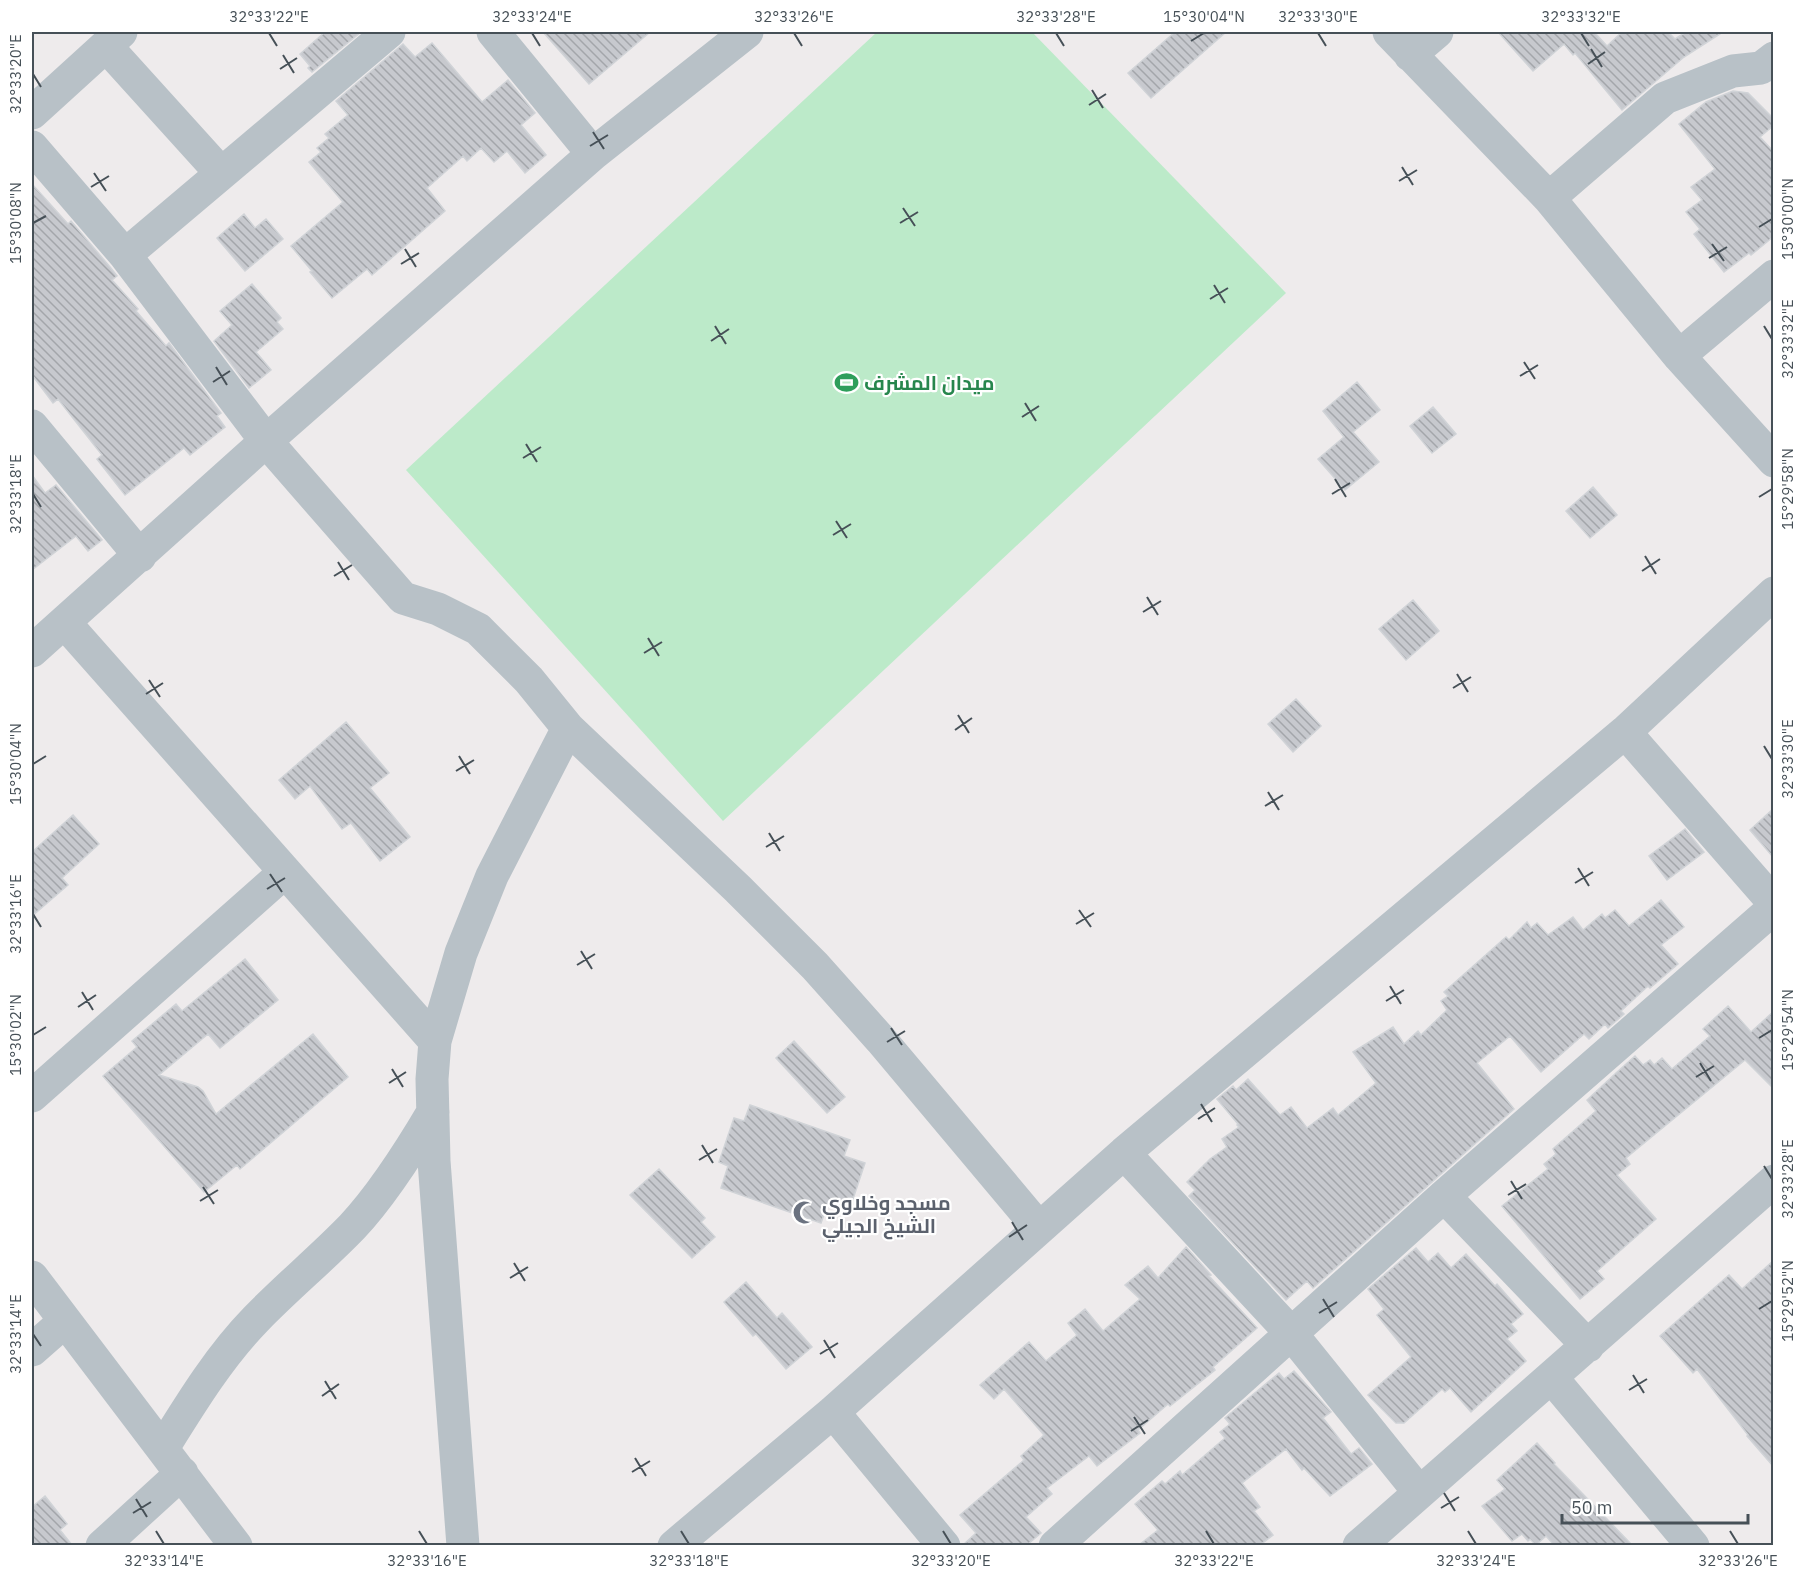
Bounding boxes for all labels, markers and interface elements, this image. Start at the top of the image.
text: 32°33'22"E [229,7,309,26]
text: 32°33'24"E [492,7,572,26]
text: 32°33'26"E [754,7,834,26]
text: 32°33'28"E [1016,7,1096,26]
text: 15°30'04"N [1163,7,1245,26]
text: 32°33'30"E [1278,7,1358,26]
text: 32°33'32"E [1541,7,1621,26]
text: 32°33'20"E [6,34,25,114]
text: 15°30'00"N [1778,178,1797,260]
text: 15°30'08"N [6,182,25,264]
text: 32°33'32"E [1778,299,1797,379]
sports icon: ميدان المشرف [833,369,859,395]
place label: ميدان المشرف [864,369,994,396]
text: 15°29'58"N [1778,448,1797,530]
text: 32°33'18"E [6,454,25,534]
text: 32°33'30"E [1778,719,1797,799]
text: 15°30'04"N [6,723,25,805]
text: 32°33'16"E [6,874,25,954]
text: 15°29'54"N [1778,989,1797,1071]
text: 15°30'02"N [6,994,25,1076]
text: 32°33'28"E [1778,1139,1797,1219]
place label: مسجد وخلاوي الشيخ الجيلي [822,1189,951,1242]
mosque icon: مسجد وخلاوي الشيخ الجيلي [791,1200,817,1226]
text: 15°29'52"N [1778,1260,1797,1342]
text: 32°33'14"E [6,1294,25,1374]
scale bar [1562,1487,1748,1525]
text: 50 m [1571,1496,1613,1519]
text: 32°33'14"E [124,1551,204,1570]
text: 32°33'16"E [387,1551,467,1570]
text: 32°33'18"E [649,1551,729,1570]
text: 32°33'20"E [911,1551,991,1570]
text: 32°33'22"E [1174,1551,1254,1570]
text: 32°33'24"E [1436,1551,1516,1570]
text: 32°33'26"E [1698,1551,1778,1570]

